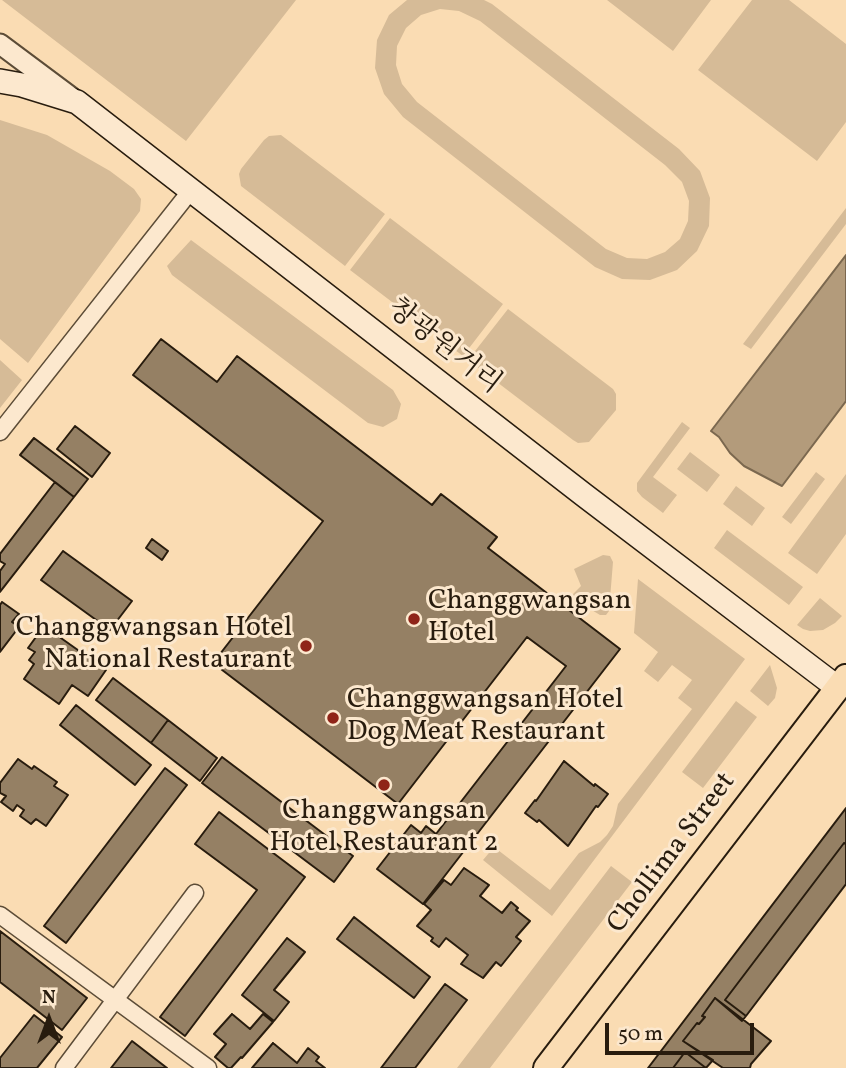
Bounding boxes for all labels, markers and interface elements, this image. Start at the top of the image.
street label: 창광원거리 [379,293,507,403]
place label: Changgwangsan Hotel [428,586,632,652]
marker: Changgwangsan Hotel [406,611,422,627]
place label: Changgwangsan Hotel National Restaurant [16,613,292,679]
marker: Changgwangsan Hotel National Restaurant [298,638,314,654]
place label: Changgwangsan Hotel Dog Meat Restaurant [347,685,623,751]
marker: Changgwangsan Hotel Dog Meat Restaurant [325,710,341,726]
street label: Chollima Street [602,767,744,941]
marker: Changgwangsan Hotel Restaurant 2 [376,777,392,793]
place label: Changgwangsan Hotel Restaurant 2 [269,796,499,862]
north arrow [14,984,84,1054]
text: N [42,985,56,1011]
scale bar [608,1009,757,1052]
text: 50 m [618,1020,663,1049]

